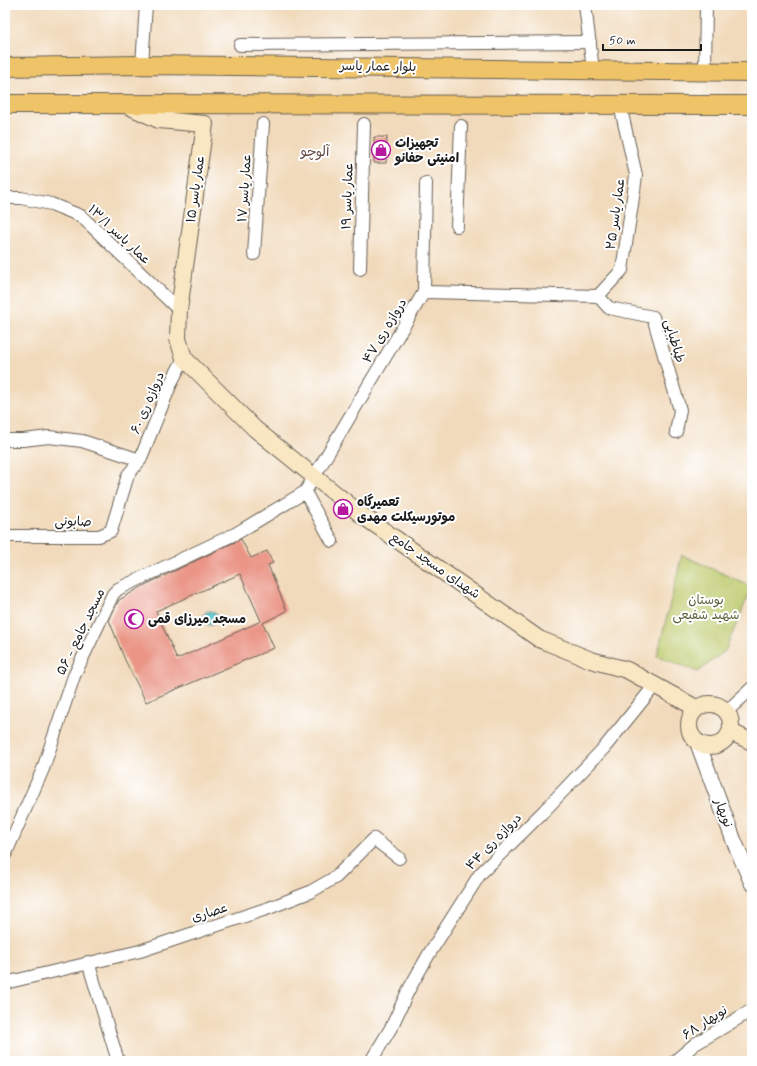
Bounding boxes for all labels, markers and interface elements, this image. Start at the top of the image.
scale bar [603,26,701,52]
text: 50 m [609,33,636,49]
street label: بلوار عمار یاسر [339,58,416,76]
place label: تجهیزات امنیتی حفانو [394,135,459,167]
shop icon: تجهیزات امنیتی حفانو [370,139,392,161]
district label: آلوچو [300,143,330,161]
street label: عمار یاسر ۱۷ [234,153,256,223]
street label: عمار یاسر ۱۵ [183,154,209,224]
street label: عمار یاسر ۱۹ [338,162,358,230]
street label: عمار یاسر ۲۵ [603,177,629,251]
street label: عمار یاسر ۱۳/۱ [84,201,154,269]
street label: دروازه ری ۴۷ [359,295,411,367]
street label: طباطبایی [660,317,688,365]
street label: دروازه ری ۶۰ [127,369,169,437]
place label: تعمیرگاه موتورسیکلت مهدی [357,493,455,526]
shop icon: تعمیرگاه موتورسیکلت مهدی [332,498,354,520]
street label: صابونی [54,513,92,531]
street label: شهدای مسجد جامع [386,529,483,604]
street label: ۵۶ - مسجد جامع [53,586,110,679]
park label: بوستان شهید شفیعی [672,592,740,624]
mosque icon: مسجد میرزای قمی [123,608,145,630]
place label: مسجد میرزای قمی [148,611,246,628]
street label: نوبهار [709,795,736,830]
street label: دروازه ری ۴۴ [462,810,526,874]
street label: عصاری [189,899,231,927]
street label: نوبهار ۶۸ [679,1002,731,1044]

